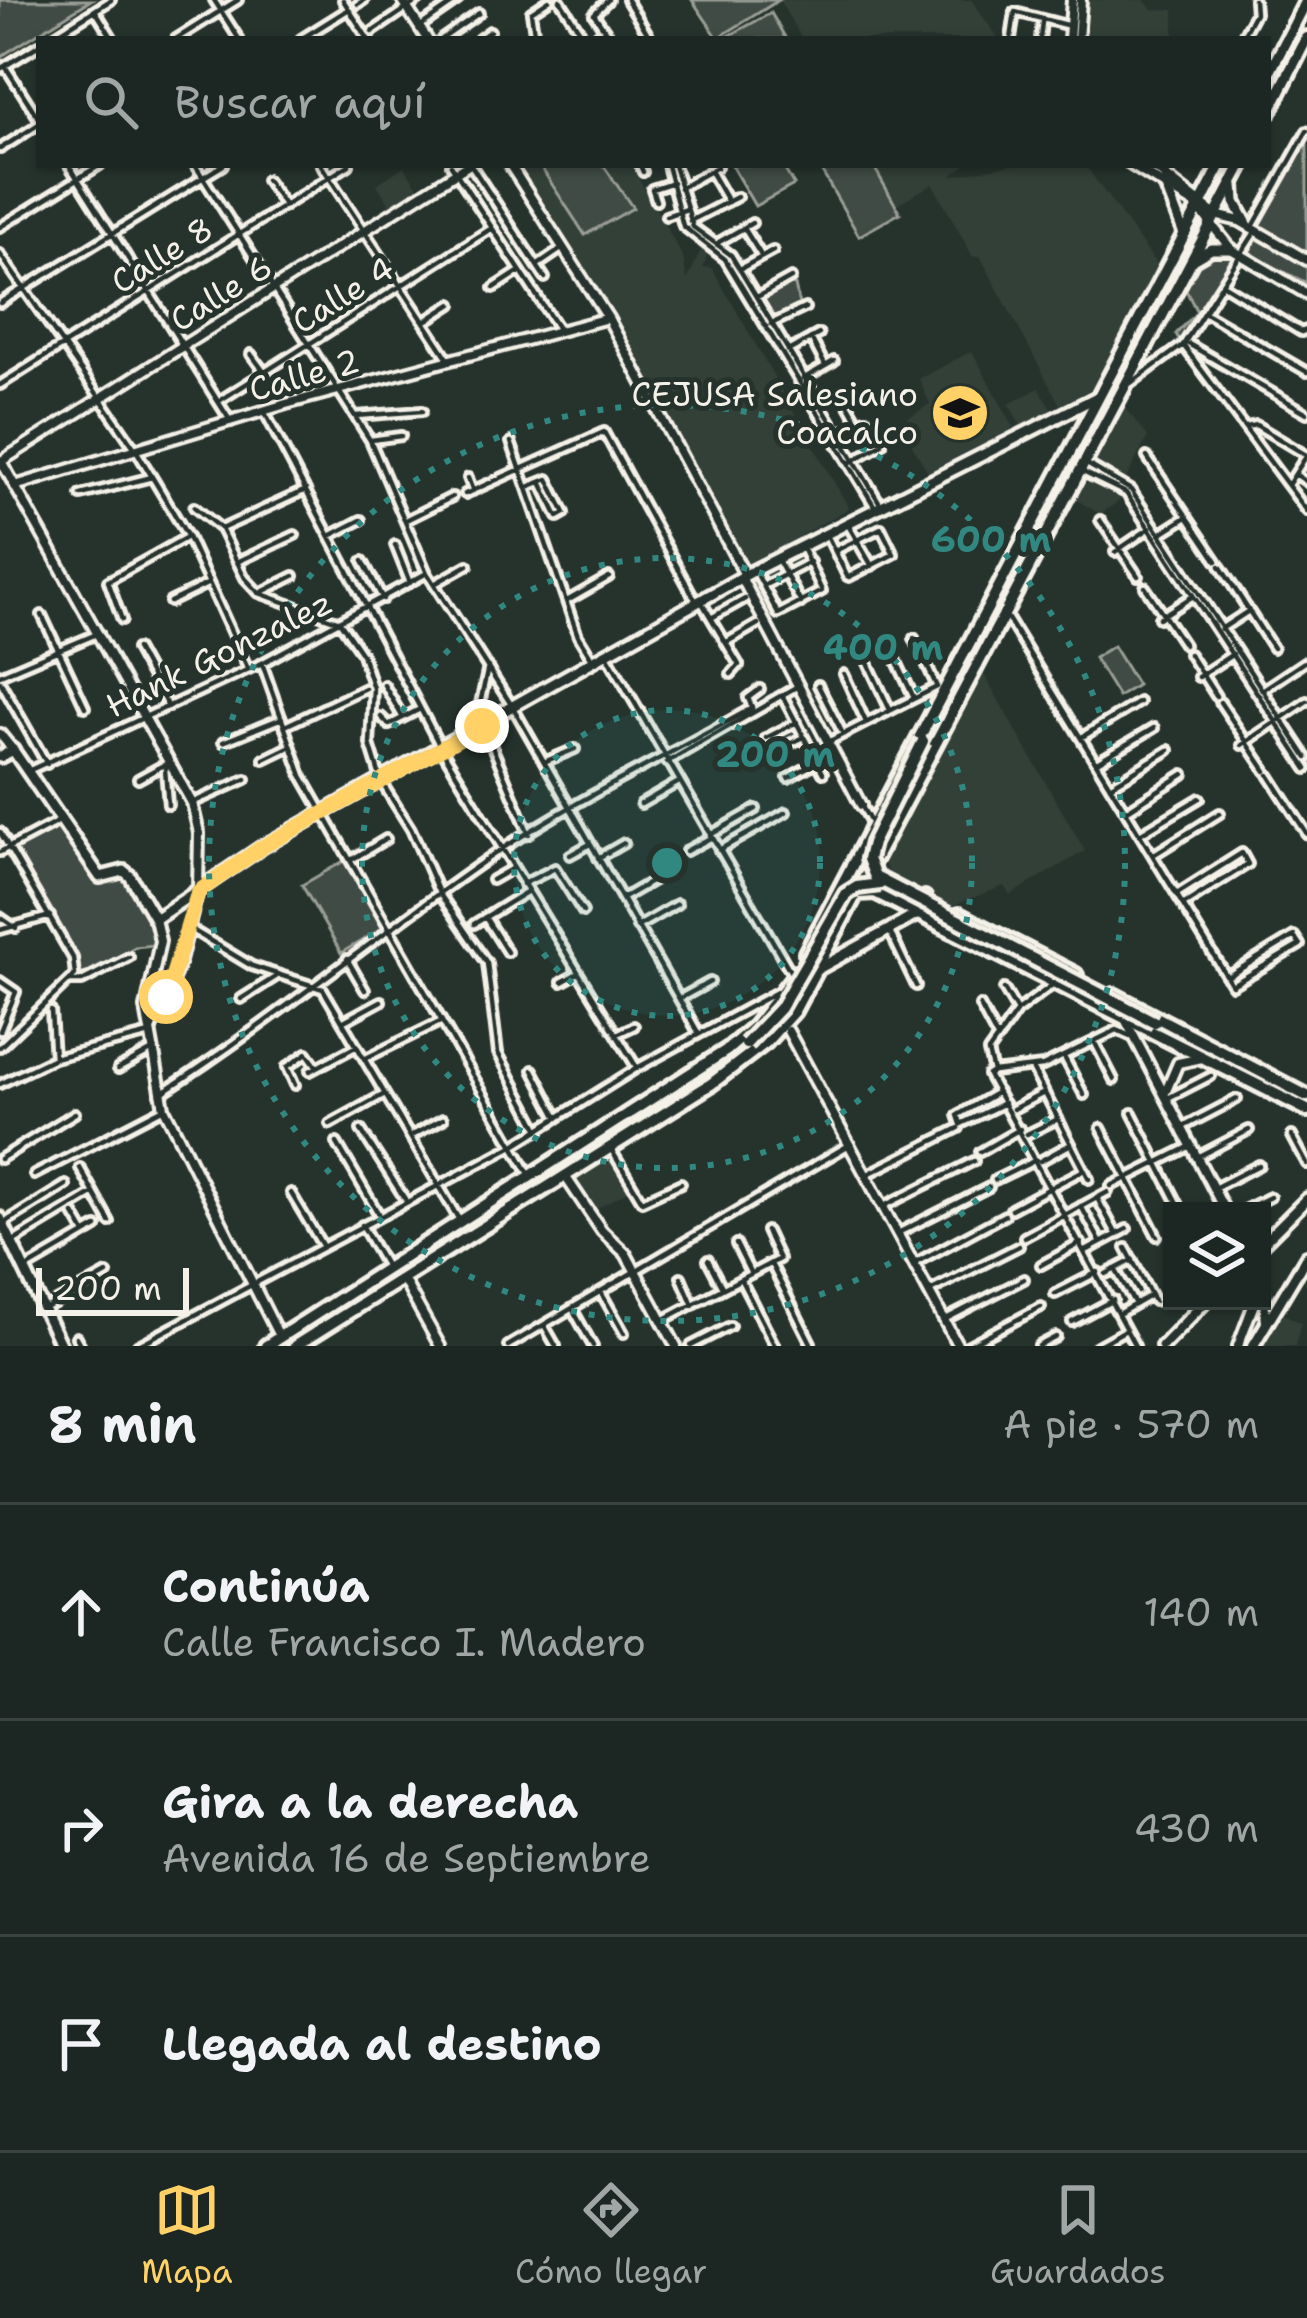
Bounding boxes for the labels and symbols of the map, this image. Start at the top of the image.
street label: Calle 8 [102,206,222,304]
street label: Calle 6 [161,244,281,342]
street label: Calle 4 [283,246,403,344]
street label: Calle 2 [244,338,364,412]
place label: CEJUSA Salesiano Coacalco [632,372,918,455]
school or university icon: CEJUSA Salesiano Coacalco [929,382,991,444]
text: 600 m [931,515,1051,564]
street label: Hank Gonzalez [98,580,340,728]
text: 400 m [823,623,944,672]
route end [455,699,509,753]
text: 200 m [715,730,835,779]
centre of rings [646,842,688,884]
route start [139,970,193,1024]
scale bar [36,1262,189,1315]

